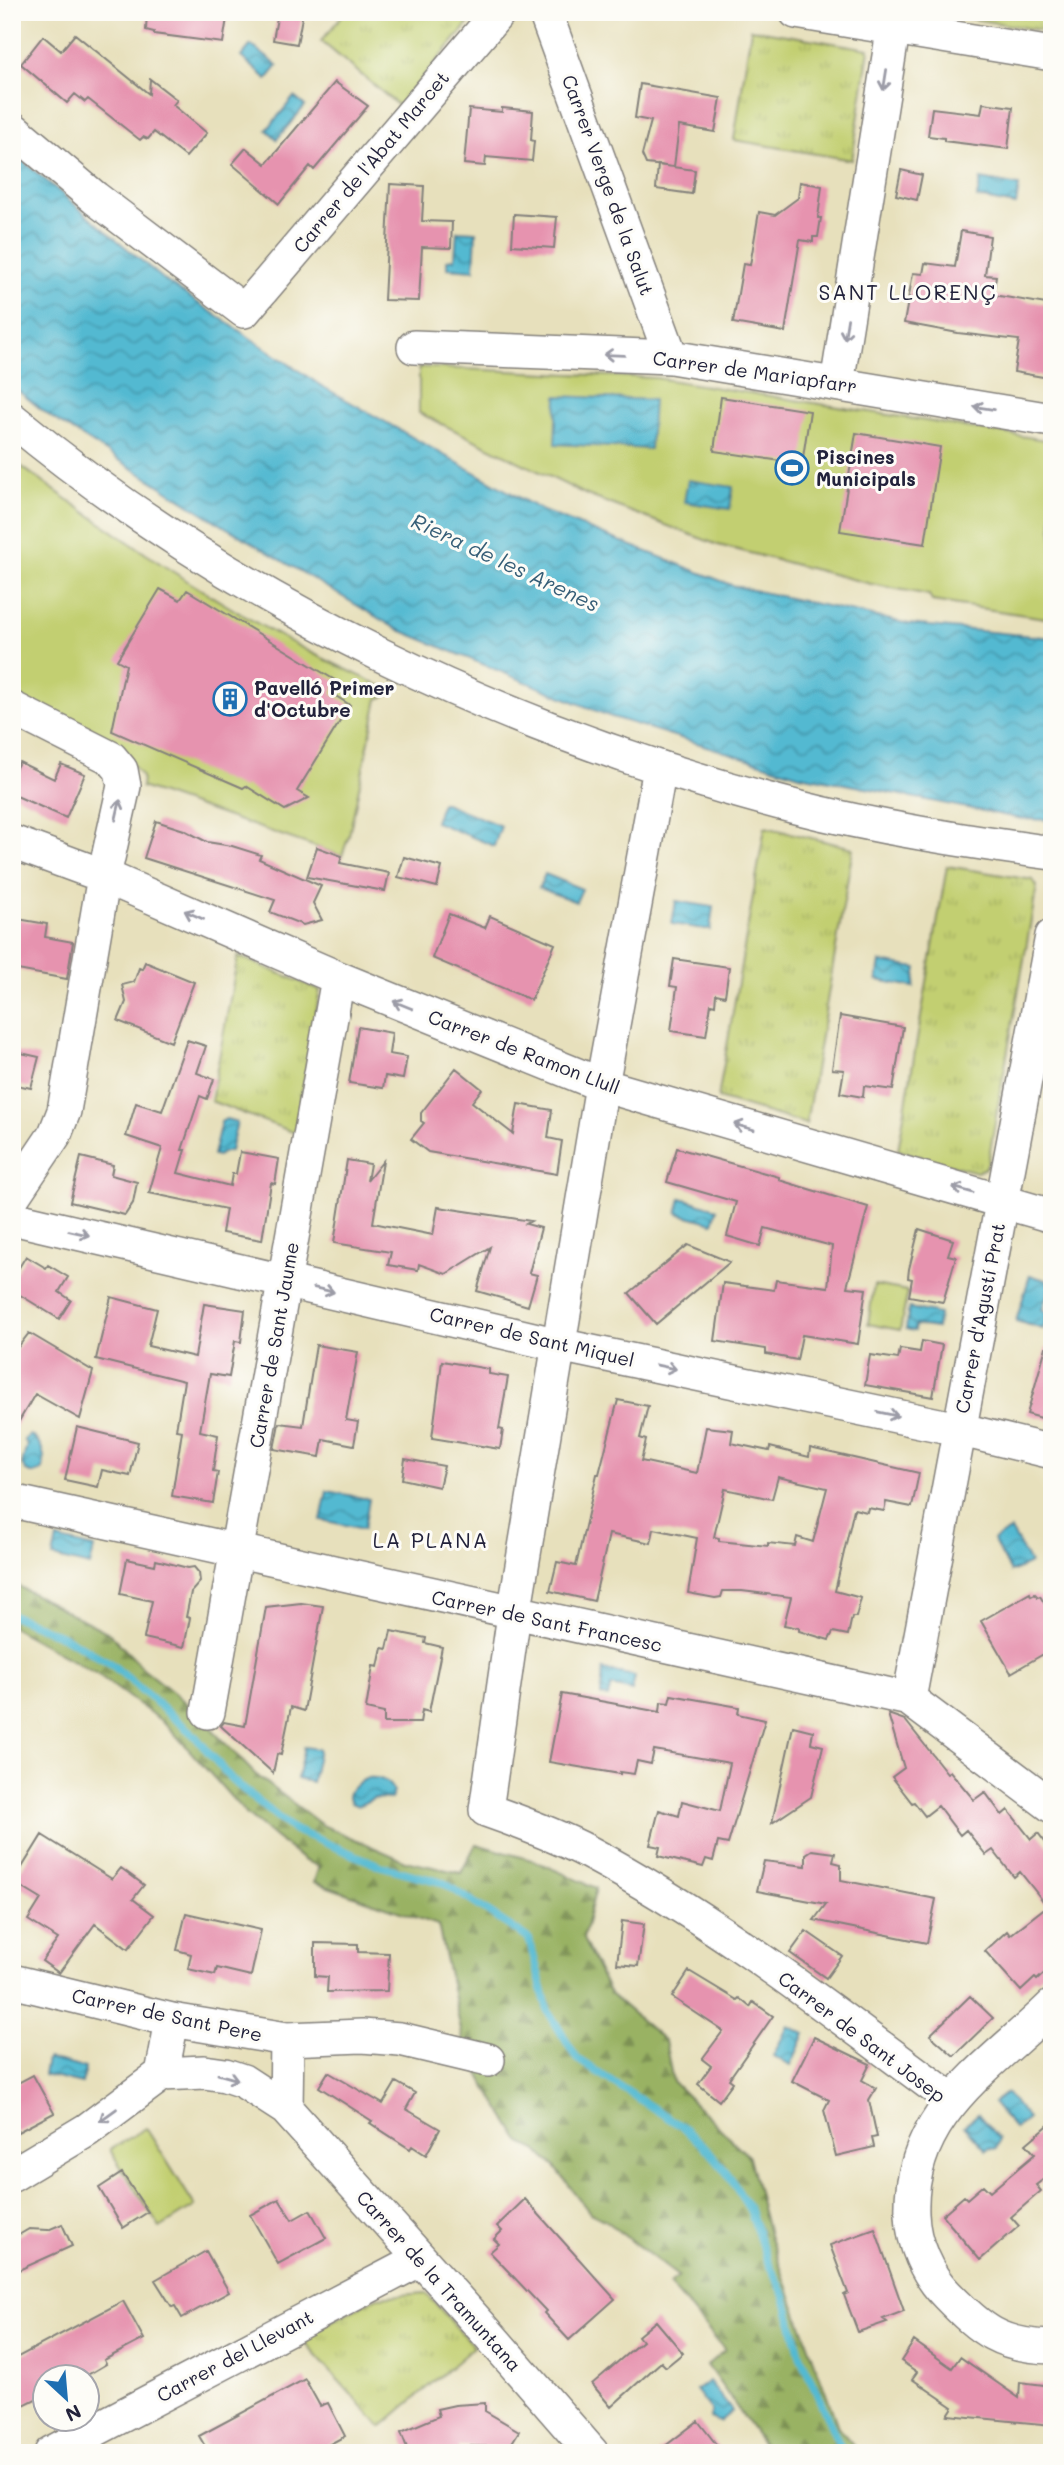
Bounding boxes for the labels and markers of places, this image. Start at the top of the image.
place label: Piscines Municipals [816,444,916,491]
sports icon: Piscines Municipals [773,449,811,487]
place label: Pavelló Primer d'Octubre [254,675,395,722]
building icon: Pavelló Primer d'Octubre [211,680,249,718]

